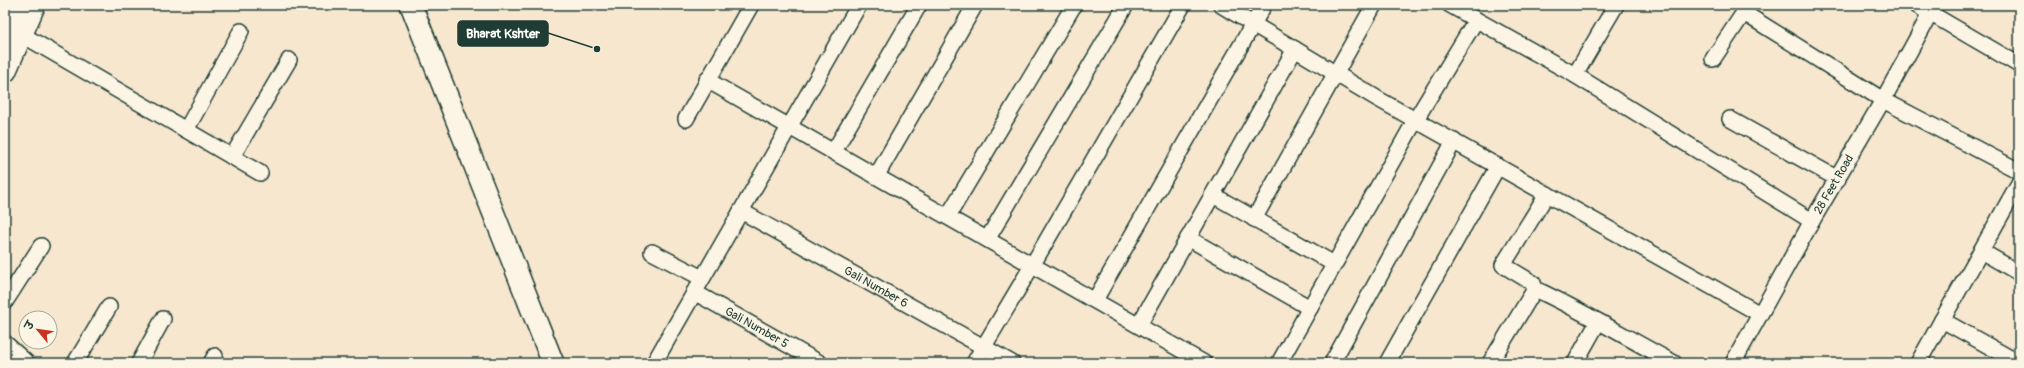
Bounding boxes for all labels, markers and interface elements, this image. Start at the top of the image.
callout: Bharat Kshter [458,21,548,46]
text: Bharat Kshter [466,26,540,42]
street label: 28 Feet Road [1810,152,1857,217]
street label: Gali Number 6 [841,263,911,311]
street label: Gali Number 5 [722,303,791,351]
north arrow [18,310,58,350]
text: उ [22,318,38,333]

